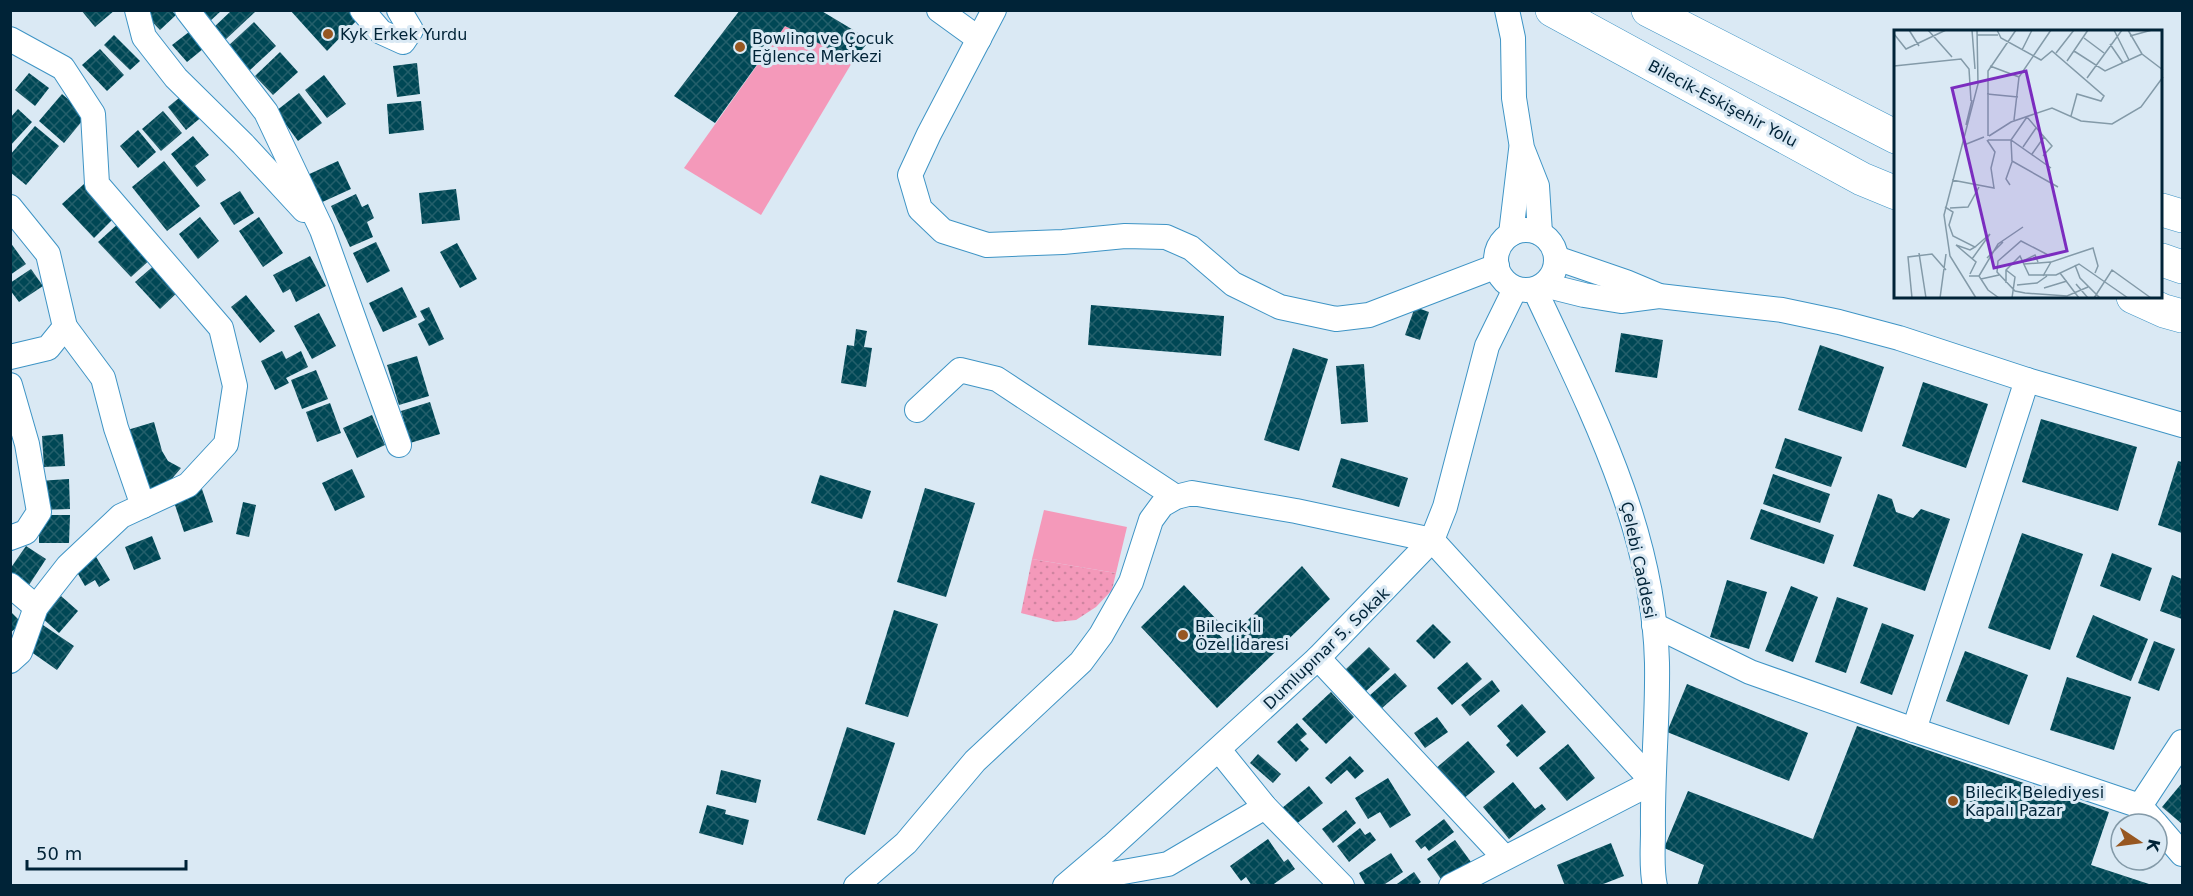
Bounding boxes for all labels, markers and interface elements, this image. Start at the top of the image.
place label: Kyk Erkek Yurdu [340,25,467,44]
marker: Kyk Erkek Yurdu [321,27,335,41]
place label: Bowling ve Çocuk Eğlence Merkezi [752,29,894,66]
inset map [1894,30,2163,298]
marker: Bowling ve Çocuk Eğlence Merkezi [733,40,747,54]
street label: Bilecik-Eskişehir Yolu [1645,56,1801,151]
street label: Çelebi Caddesi [1617,500,1660,620]
street label: Dumlupınar 5. Sokak [1260,583,1394,713]
place label: Bilecik İl Özel İdaresi [1195,617,1289,654]
marker: Bilecik İl Özel İdaresi [1176,628,1190,642]
place label: Bilecik Belediyesi Kapalı Pazar [1965,783,2104,820]
marker: Bilecik Belediyesi Kapalı Pazar [1946,794,1960,808]
north arrow [2109,812,2169,872]
scale bar [27,833,186,871]
text: K [2142,837,2164,854]
text: 50 m [36,843,82,864]

